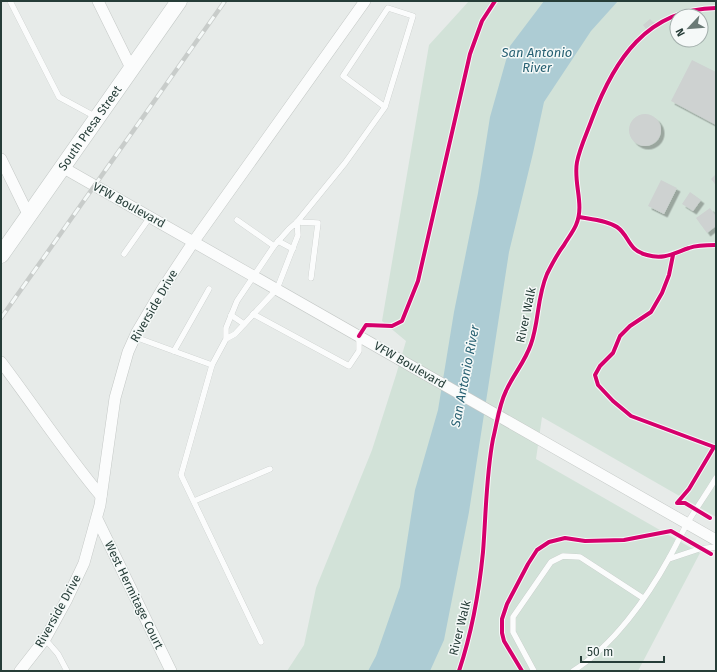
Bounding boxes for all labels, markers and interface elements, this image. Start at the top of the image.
north arrow [669,8,709,48]
text: N [673,26,688,38]
water label: San Antonio River [501,45,572,75]
street label: South Presa Street [55,82,125,173]
street label: VFW Boulevard [90,179,168,231]
street label: Riverside Drive [128,267,180,345]
street label: River Walk [513,285,539,344]
water label: San Antonio River [448,323,482,429]
street label: VFW Boulevard [372,339,448,391]
street label: West Hermitage Court [102,539,167,652]
street label: Riverside Drive [32,572,84,650]
street label: River Walk [446,598,474,657]
scale bar [581,638,664,664]
text: 50 m [587,645,613,659]

